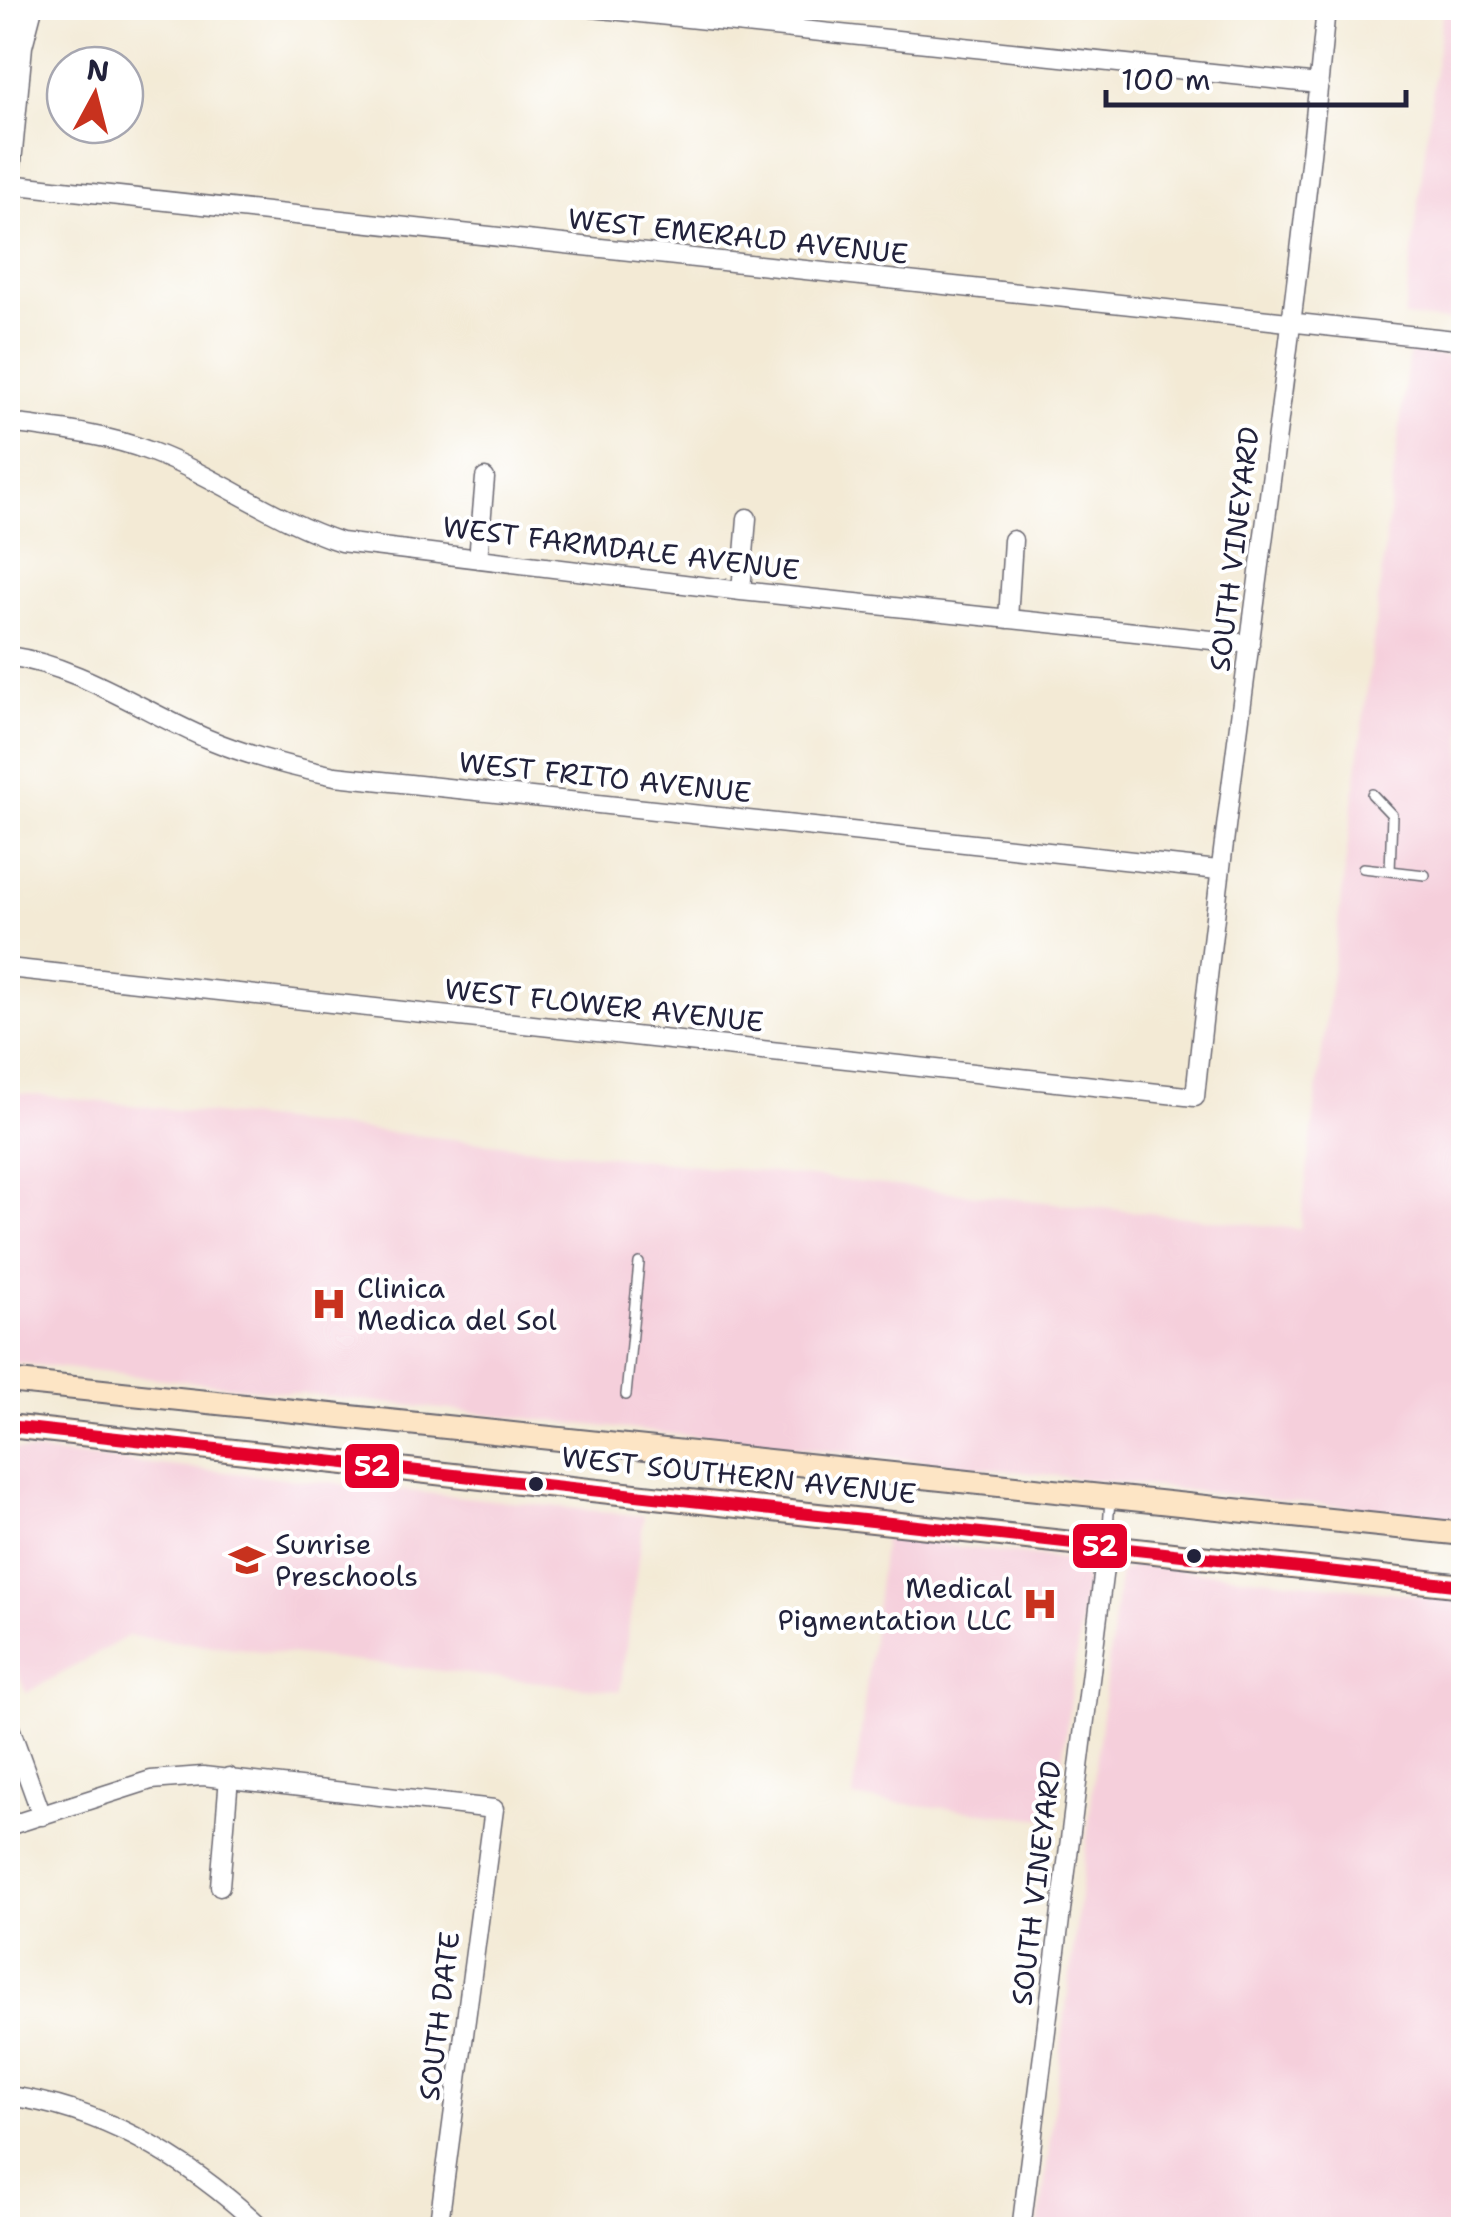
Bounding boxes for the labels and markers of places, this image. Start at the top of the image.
place label: Clinica Medica del Sol [357,1269,557,1339]
hospital icon: Clinica Medica del Sol [310,1285,348,1323]
unlabelled marker [526,1474,546,1494]
place label: Sunrise Preschools [275,1525,418,1595]
school or university icon: Sunrise Preschools [228,1541,266,1579]
unlabelled marker [1184,1546,1204,1566]
place label: Medical Pigmentation LLC [777,1569,1013,1639]
hospital icon: Medical Pigmentation LLC [1021,1585,1059,1623]

